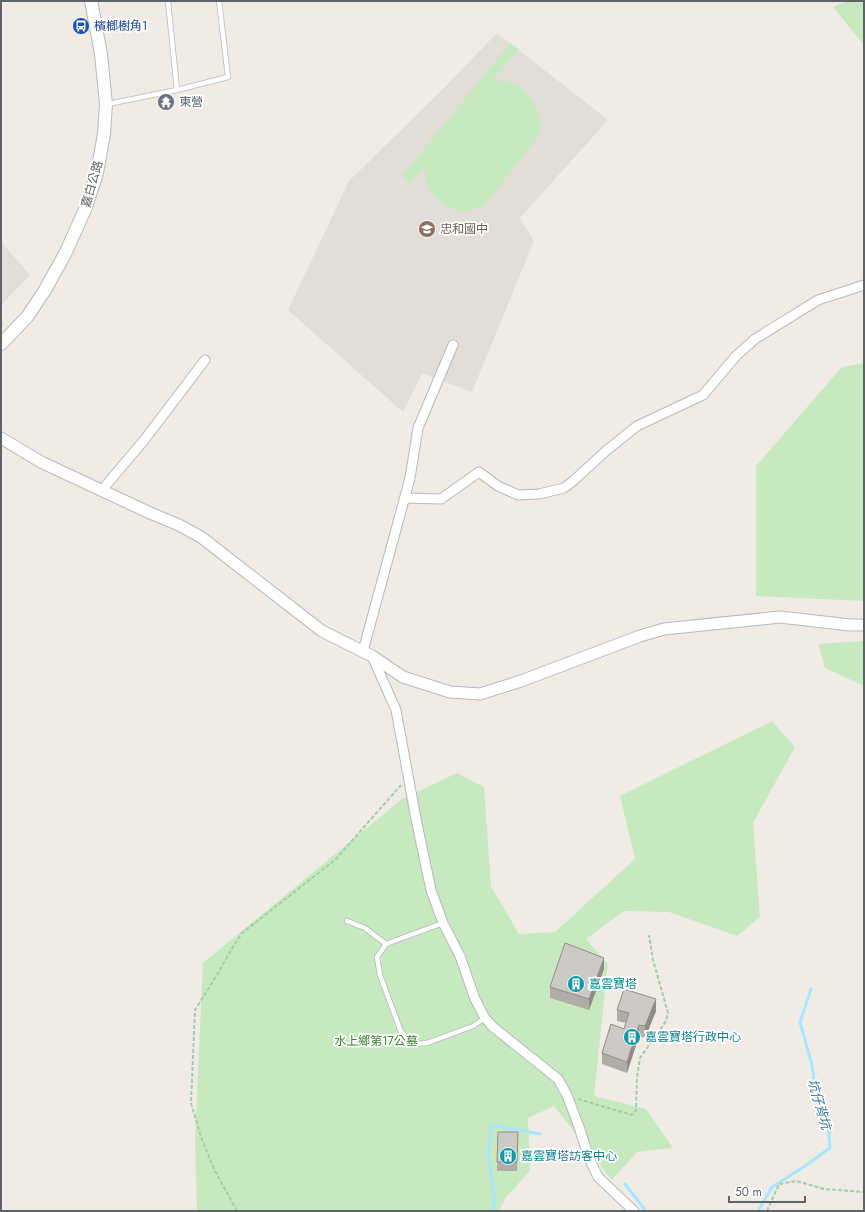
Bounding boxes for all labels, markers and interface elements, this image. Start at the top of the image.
bus stop icon: 檳榔樹角1 [71,16,91,36]
place label: 檳榔樹角1 [94,17,147,35]
temple icon: 東營 [156,92,176,112]
place label: 東營 [179,93,203,111]
street label: 嘉白公路 [77,158,107,210]
school or university icon: 忠和國中 [417,219,437,239]
place label: 忠和國中 [440,220,488,238]
building icon: 嘉雲寶塔 [566,974,586,994]
place label: 嘉雲寶塔 [589,975,637,993]
building icon: 嘉雲寶塔行政中心 [622,1027,642,1047]
place label: 嘉雲寶塔行政中心 [645,1028,741,1046]
park label: 水上鄉第17公墓 [334,1032,418,1050]
water label: 坑仔背坑 [803,1077,836,1134]
building icon: 嘉雲寶塔訪客中心 [498,1146,518,1166]
place label: 嘉雲寶塔訪客中心 [521,1147,617,1165]
scale bar [729,1178,805,1204]
text: 50 m [735,1183,762,1201]

